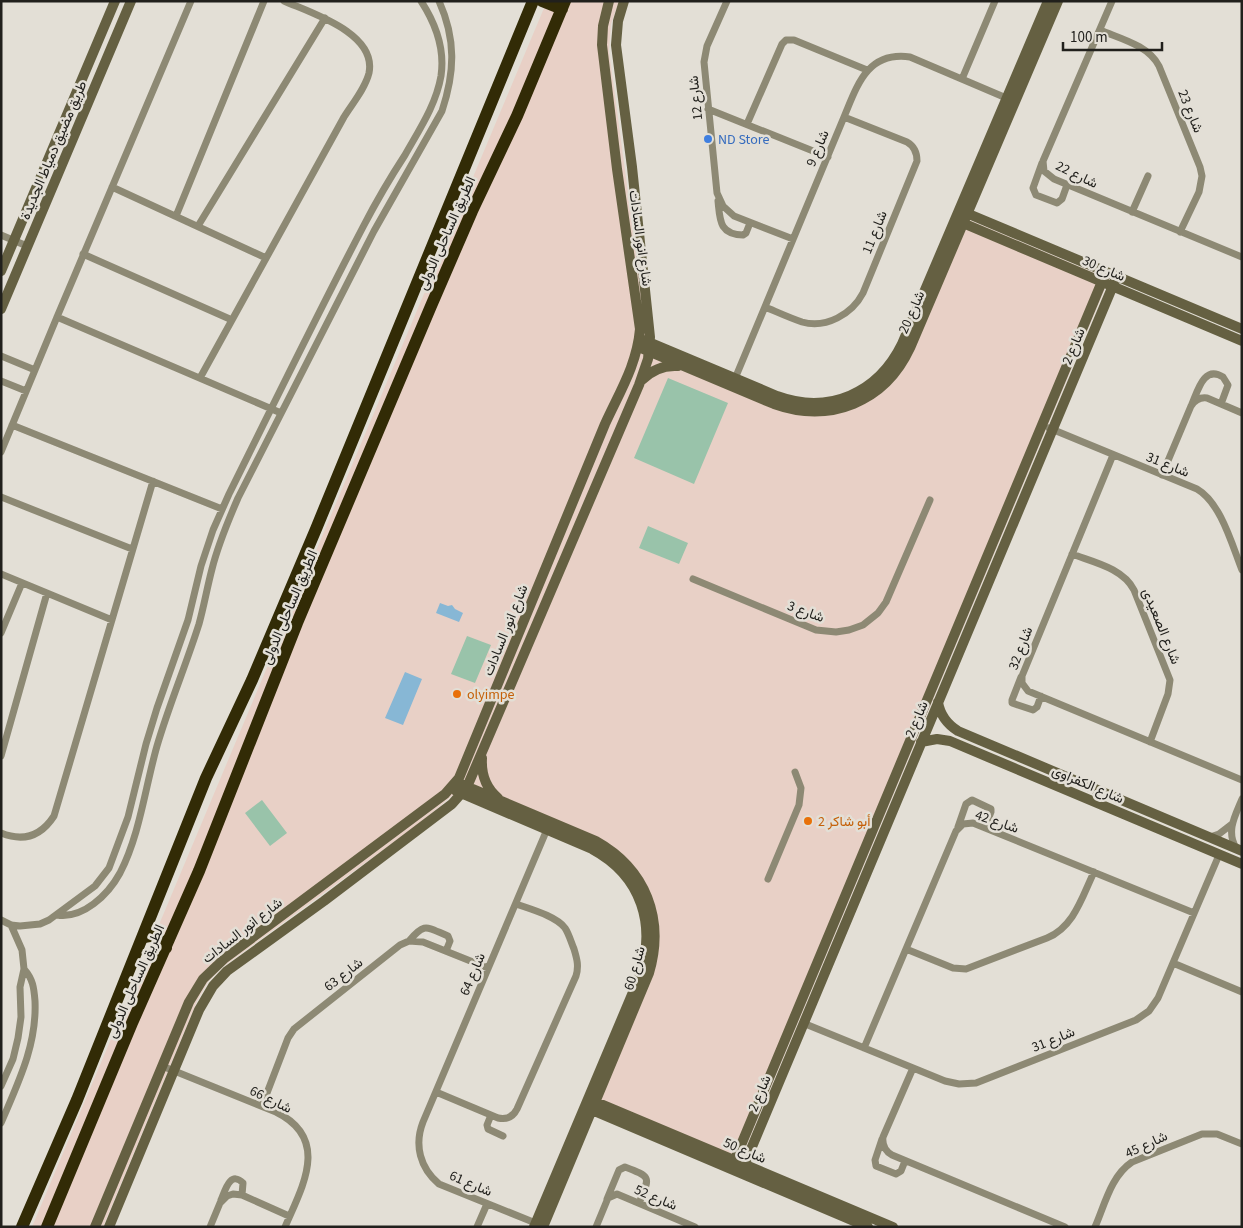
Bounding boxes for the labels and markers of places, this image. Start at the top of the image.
place label: ND Store [718,130,769,150]
marker: ND Store [702,133,714,145]
place label: olyimpe [467,685,515,705]
marker: olyimpe [451,688,463,700]
place label: أبو شاكر 2 [818,812,871,832]
marker: أبو شاكر 2 [802,815,814,827]

